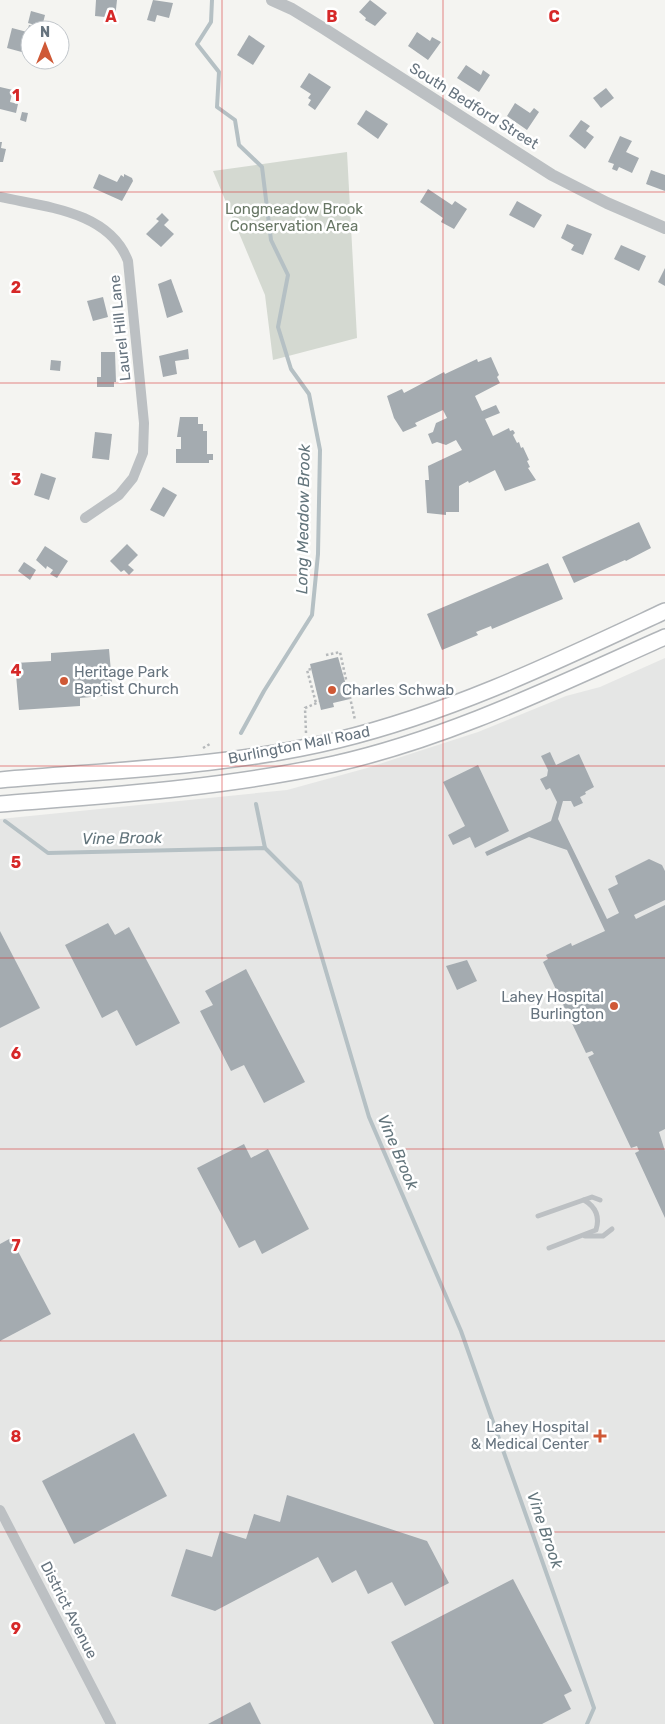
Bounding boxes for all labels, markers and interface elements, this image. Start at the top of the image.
text: A [105,7,117,26]
text: B [326,7,338,26]
text: C [548,7,560,26]
north arrow [20,20,70,70]
text: N [40,24,50,41]
street label: South Bedford Street [406,59,542,153]
text: 1 [12,86,20,105]
park label: Longmeadow Brook Conservation Area [225,200,363,235]
street label: Laurel Hill Lane [105,274,135,382]
text: 2 [11,278,21,297]
water label: Long Meadow Brook [292,443,314,594]
text: 3 [11,470,21,489]
text: 4 [11,661,22,680]
place label: Heritage Park Baptist Church [74,663,179,698]
marker: Heritage Park Baptist Church [58,675,70,687]
place label: Charles Schwab [342,681,454,699]
marker: Charles Schwab [326,684,338,696]
street label: Burlington Mall Road [227,722,371,768]
water label: Vine Brook [82,828,163,848]
text: 5 [11,853,21,872]
place label: Lahey Hospital Burlington [501,988,604,1023]
marker: Lahey Hospital Burlington [608,1000,620,1012]
text: 6 [11,1044,21,1063]
water label: Vine Brook [374,1111,423,1193]
text: 7 [11,1236,21,1255]
place label: Lahey Hospital & Medical Center [471,1418,589,1453]
text: 8 [11,1427,22,1446]
marker: Lahey Hospital & Medical Center [593,1429,607,1443]
water label: Vine Brook [523,1489,567,1572]
street label: District Avenue [37,1558,101,1662]
text: 9 [11,1619,21,1638]

